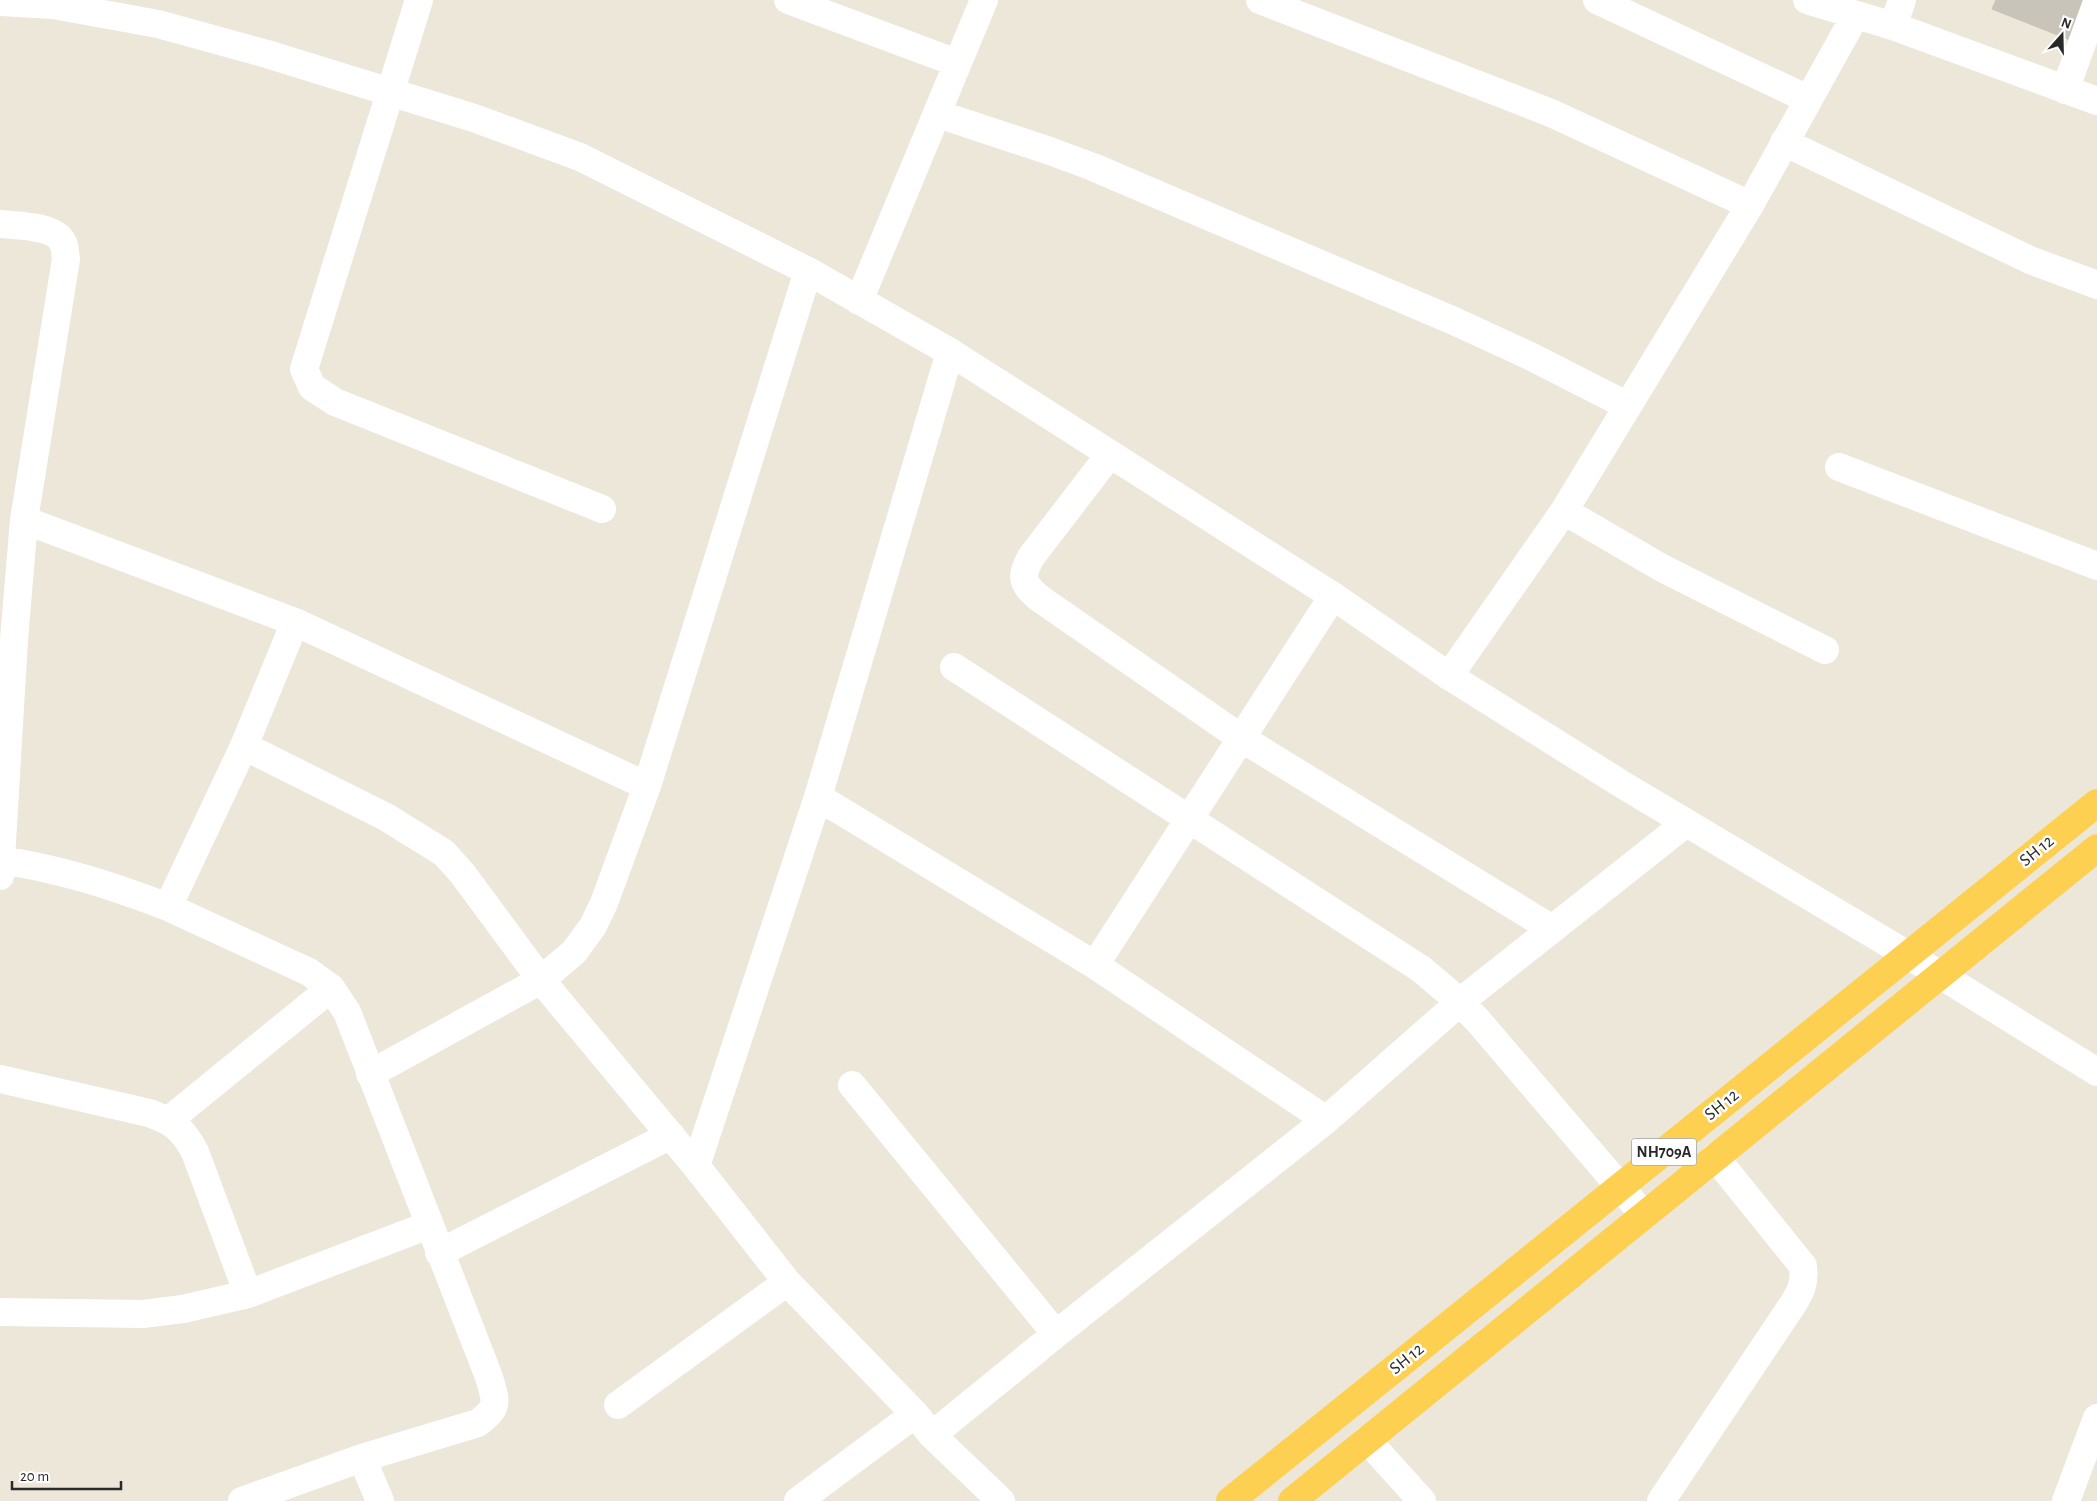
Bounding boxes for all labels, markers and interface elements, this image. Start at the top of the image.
north arrow [2037,10,2087,60]
text: N [2059,15,2073,32]
street label: SH 12 [2017,832,2057,870]
street label: SH 12 [1702,1086,1742,1124]
road number: NH709A [1632,1138,1696,1166]
street label: SH 12 [1387,1340,1427,1378]
scale bar [12,1458,121,1490]
text: 20 m [20,1469,49,1484]

